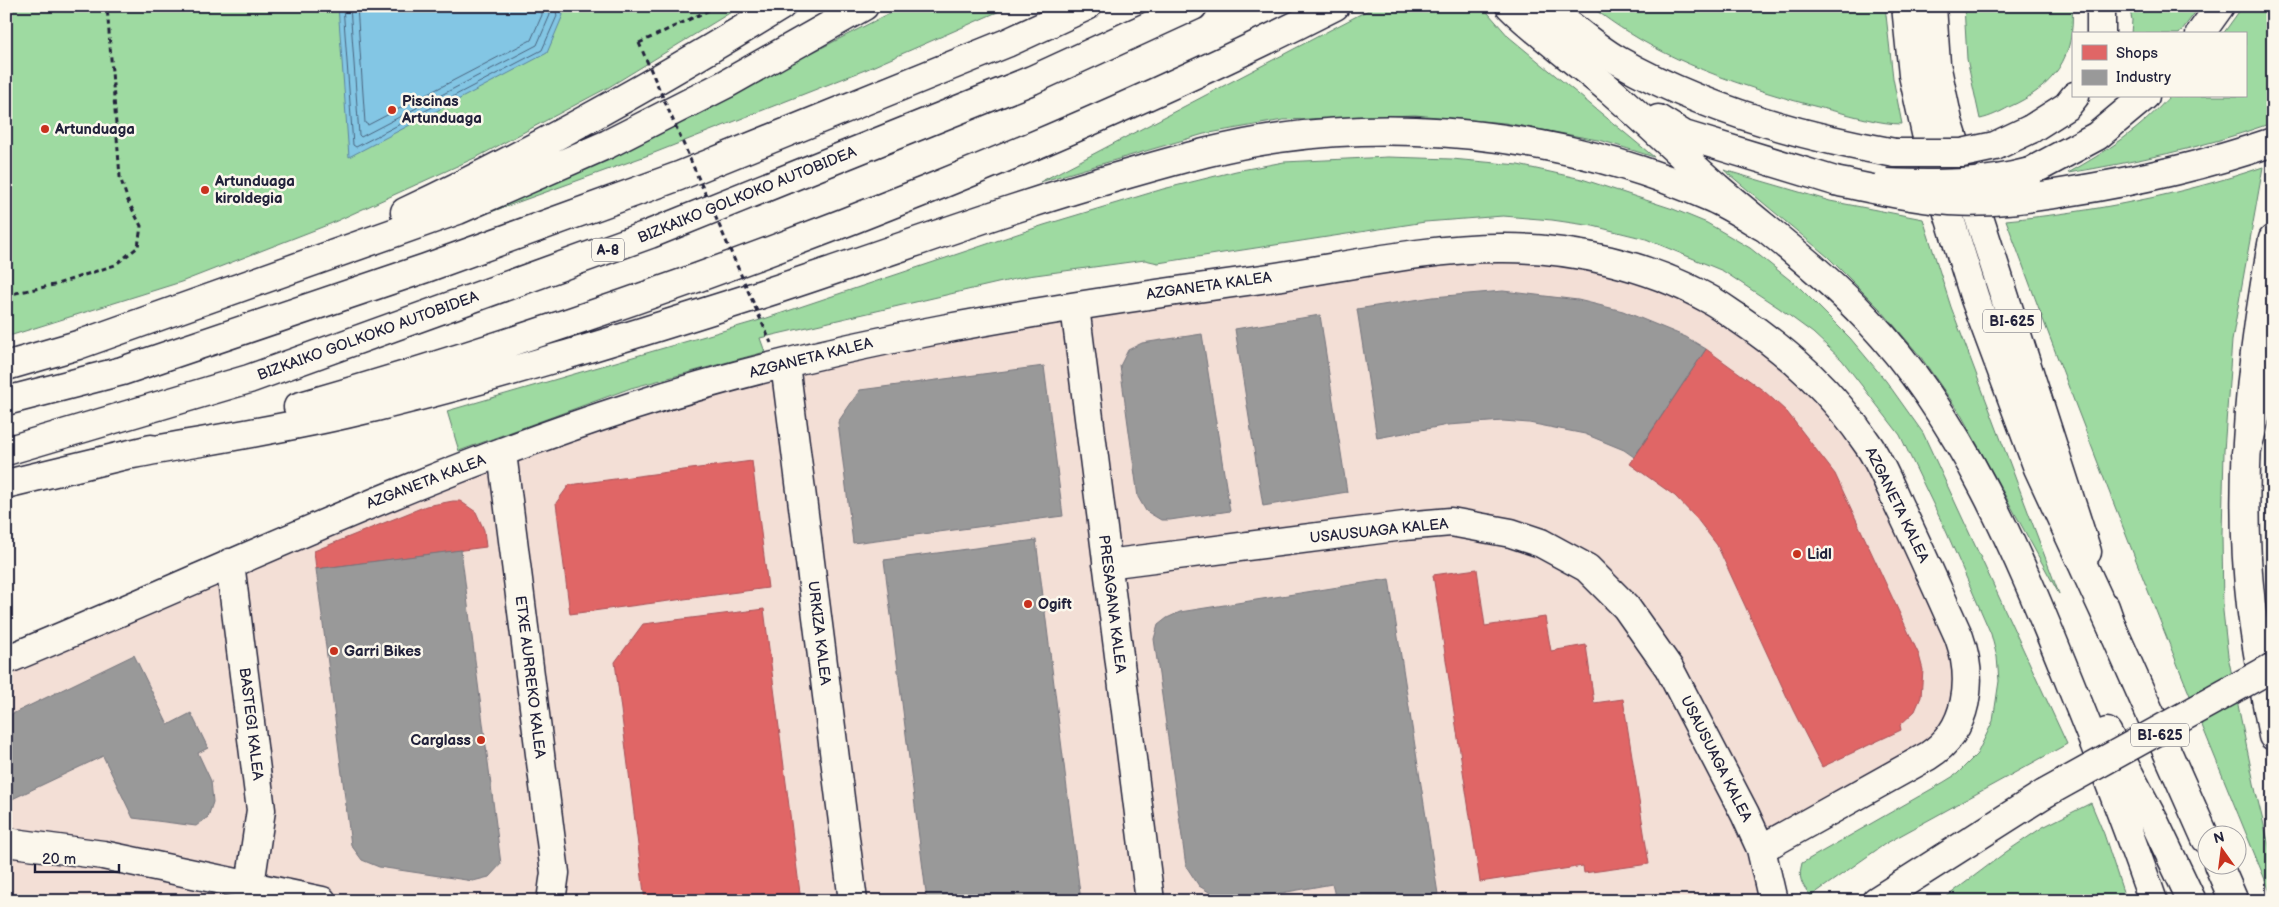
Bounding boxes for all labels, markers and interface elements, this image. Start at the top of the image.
legend [2072,32,2246,98]
text: Shops [2116,44,2159,63]
text: Industry [2116,68,2171,87]
place label: Piscinas Artunduaga [401,92,482,128]
marker: Piscinas Artunduaga [386,104,398,116]
place label: Artunduaga [54,120,135,139]
marker: Artunduaga [39,123,51,135]
street label: BIZKAIKO GOLKOKO AUTOBIDEA [635,142,860,248]
place label: Artunduaga kiroldegia [214,172,295,208]
marker: Artunduaga kiroldegia [199,184,211,196]
road number: A-8 [592,238,624,262]
street label: AZGANETA KALEA [1145,268,1274,304]
street label: BIZKAIKO GOLKOKO AUTOBIDEA [255,287,482,385]
road number: BI-625 [1983,310,2041,332]
street label: AZGANETA KALEA [747,333,875,382]
street label: AZGANETA KALEA [1861,444,1934,567]
street label: AZGANETA KALEA [364,450,489,513]
street label: USAUSUAGA KALEA [1309,514,1450,548]
street label: PRESAGANA KALEA [1094,534,1130,675]
place label: Lidl [1807,545,1832,564]
marker: Lidl [1791,548,1803,560]
street label: URKIZA KALEA [803,580,835,687]
street label: ETXE AURREKO KALEA [511,595,550,760]
place label: Ogift [1038,595,1072,614]
marker: Ogift [1022,598,1034,610]
place label: Garri Bikes [344,642,421,661]
marker: Garri Bikes [328,645,340,657]
street label: BASTEGI KALEA [235,667,267,782]
street label: USAUSUAGA KALEA [1676,693,1756,826]
road number: BI-625 [2131,724,2189,746]
place label: Carglass [410,731,471,750]
marker: Carglass [475,734,487,746]
north arrow [2196,824,2246,874]
text: N [2212,828,2226,847]
scale bar [35,842,119,874]
text: 20 m [42,850,76,869]

